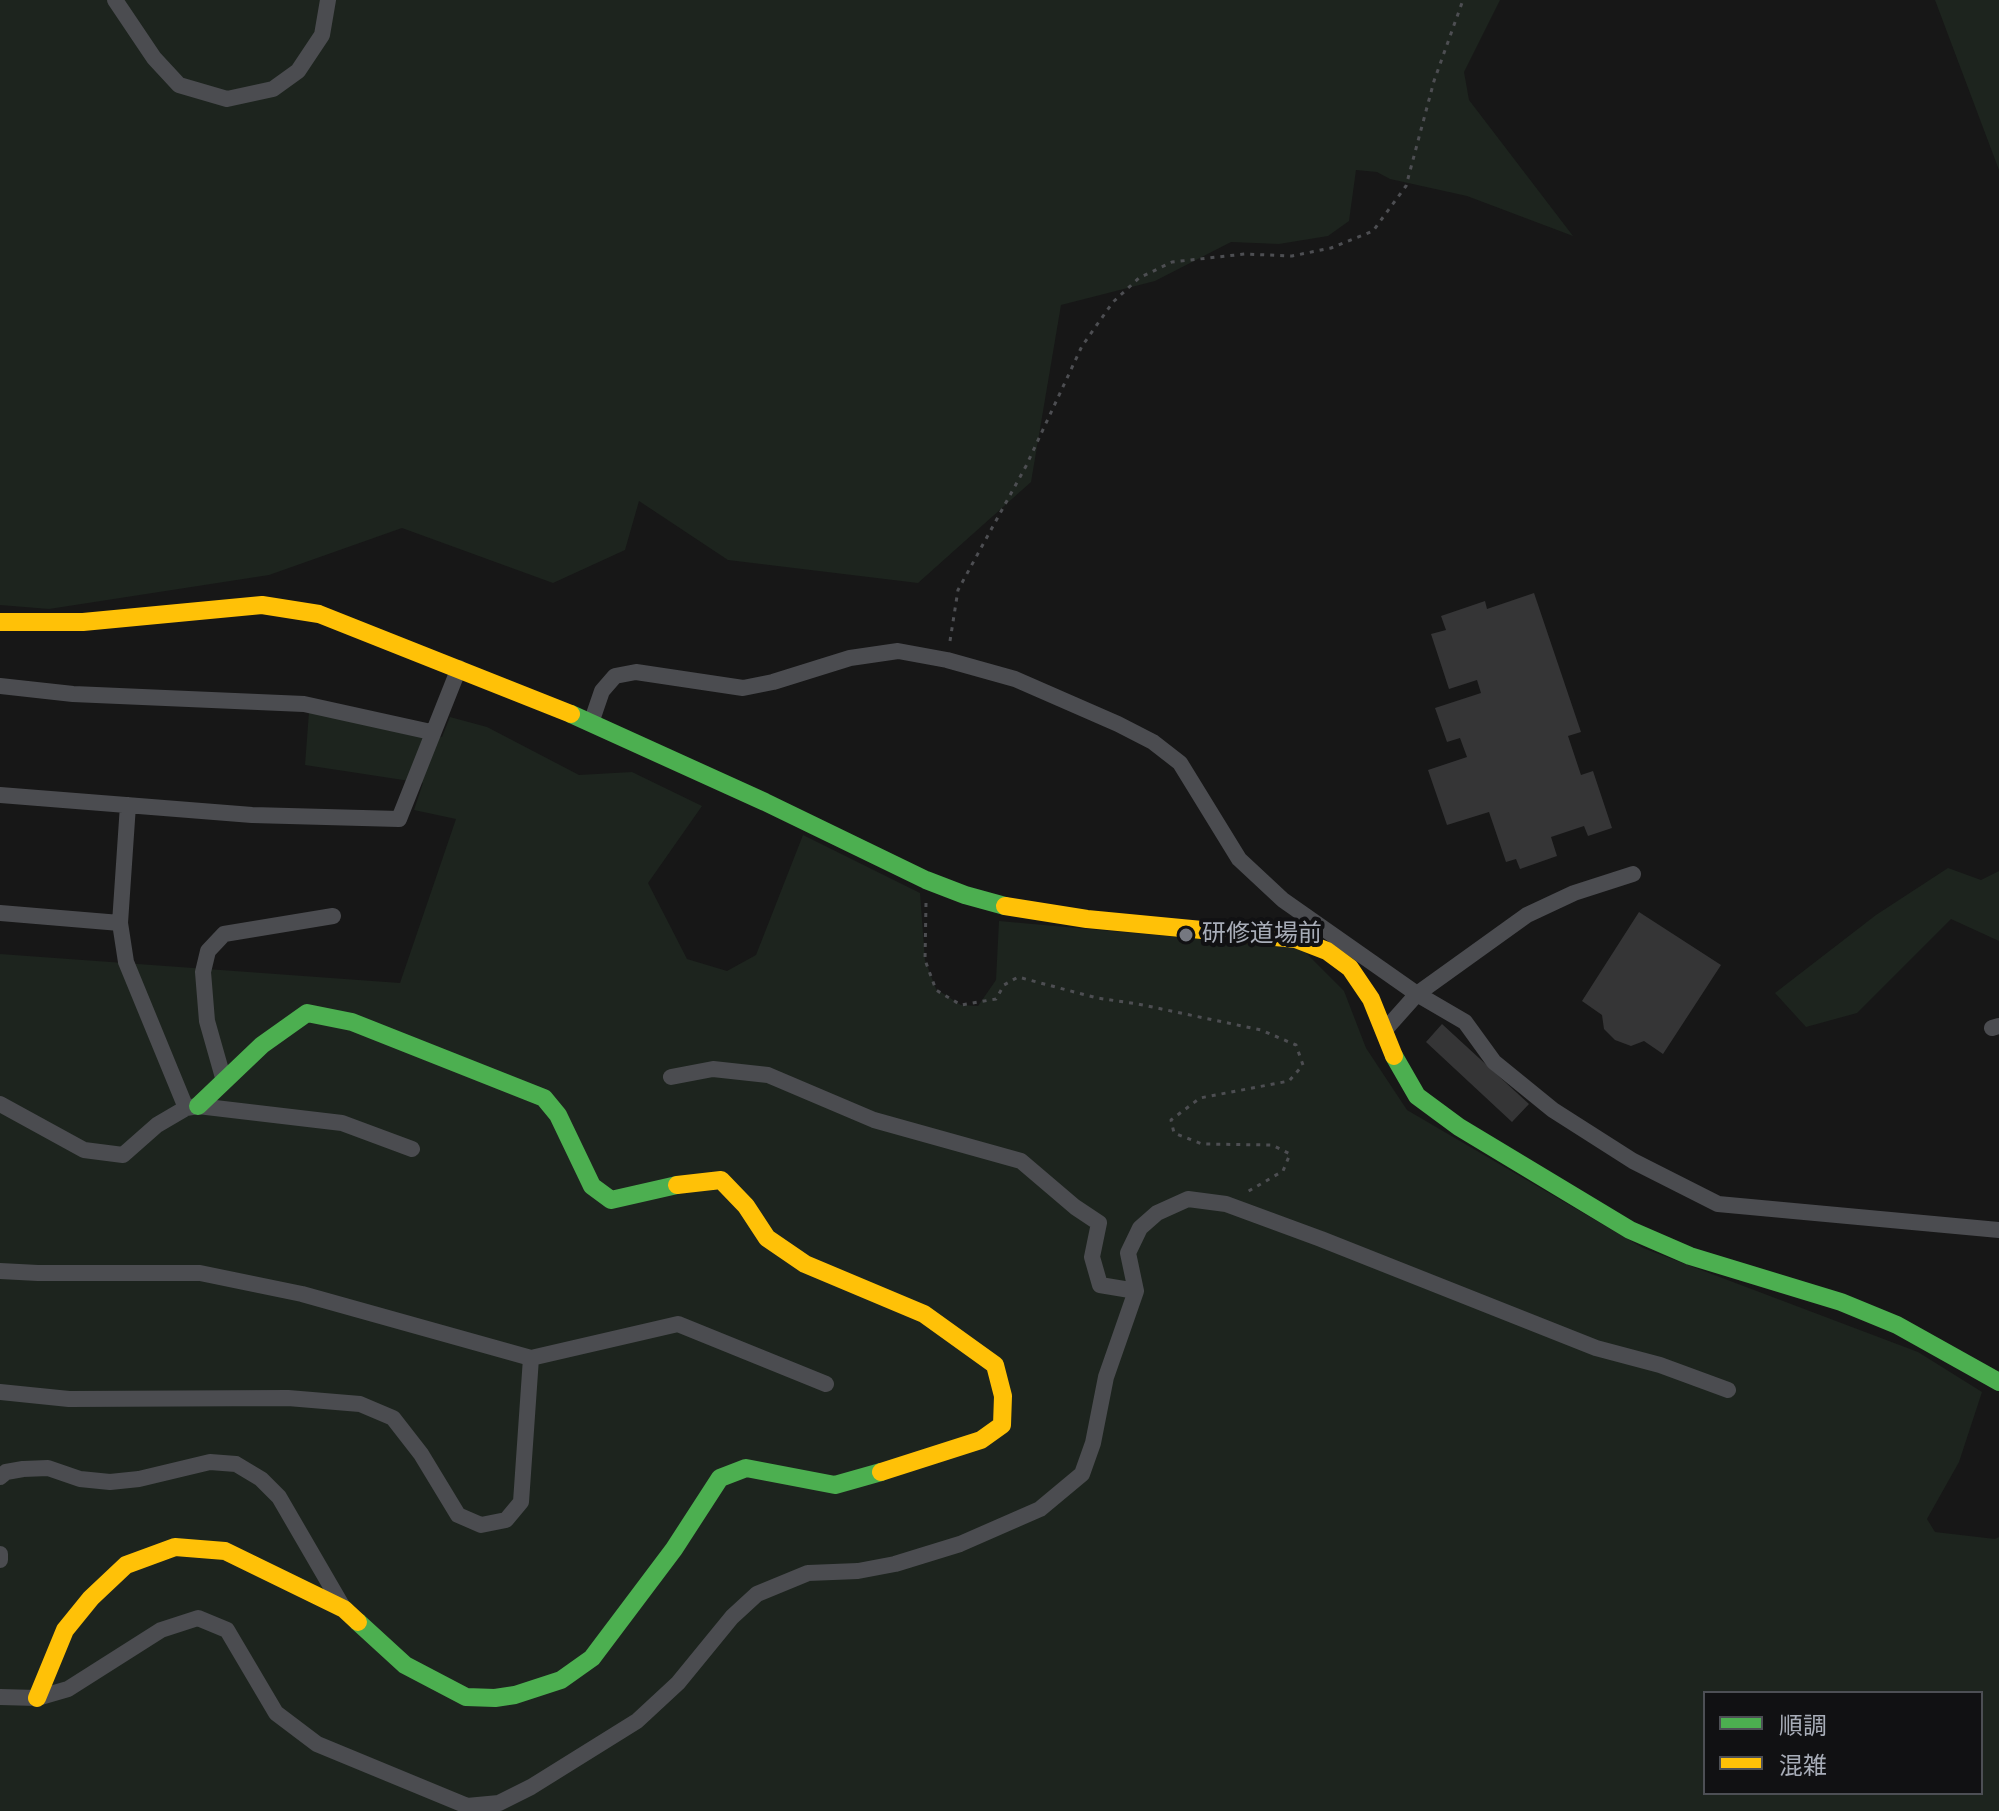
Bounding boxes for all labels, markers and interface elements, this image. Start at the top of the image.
place label: 研修道場前 [1202,921,1322,949]
marker: 研修道場前 [1177,926,1195,944]
legend [1703,1691,1983,1795]
text: 順調 [1779,1709,1827,1741]
text: 混雑 [1779,1749,1827,1781]

